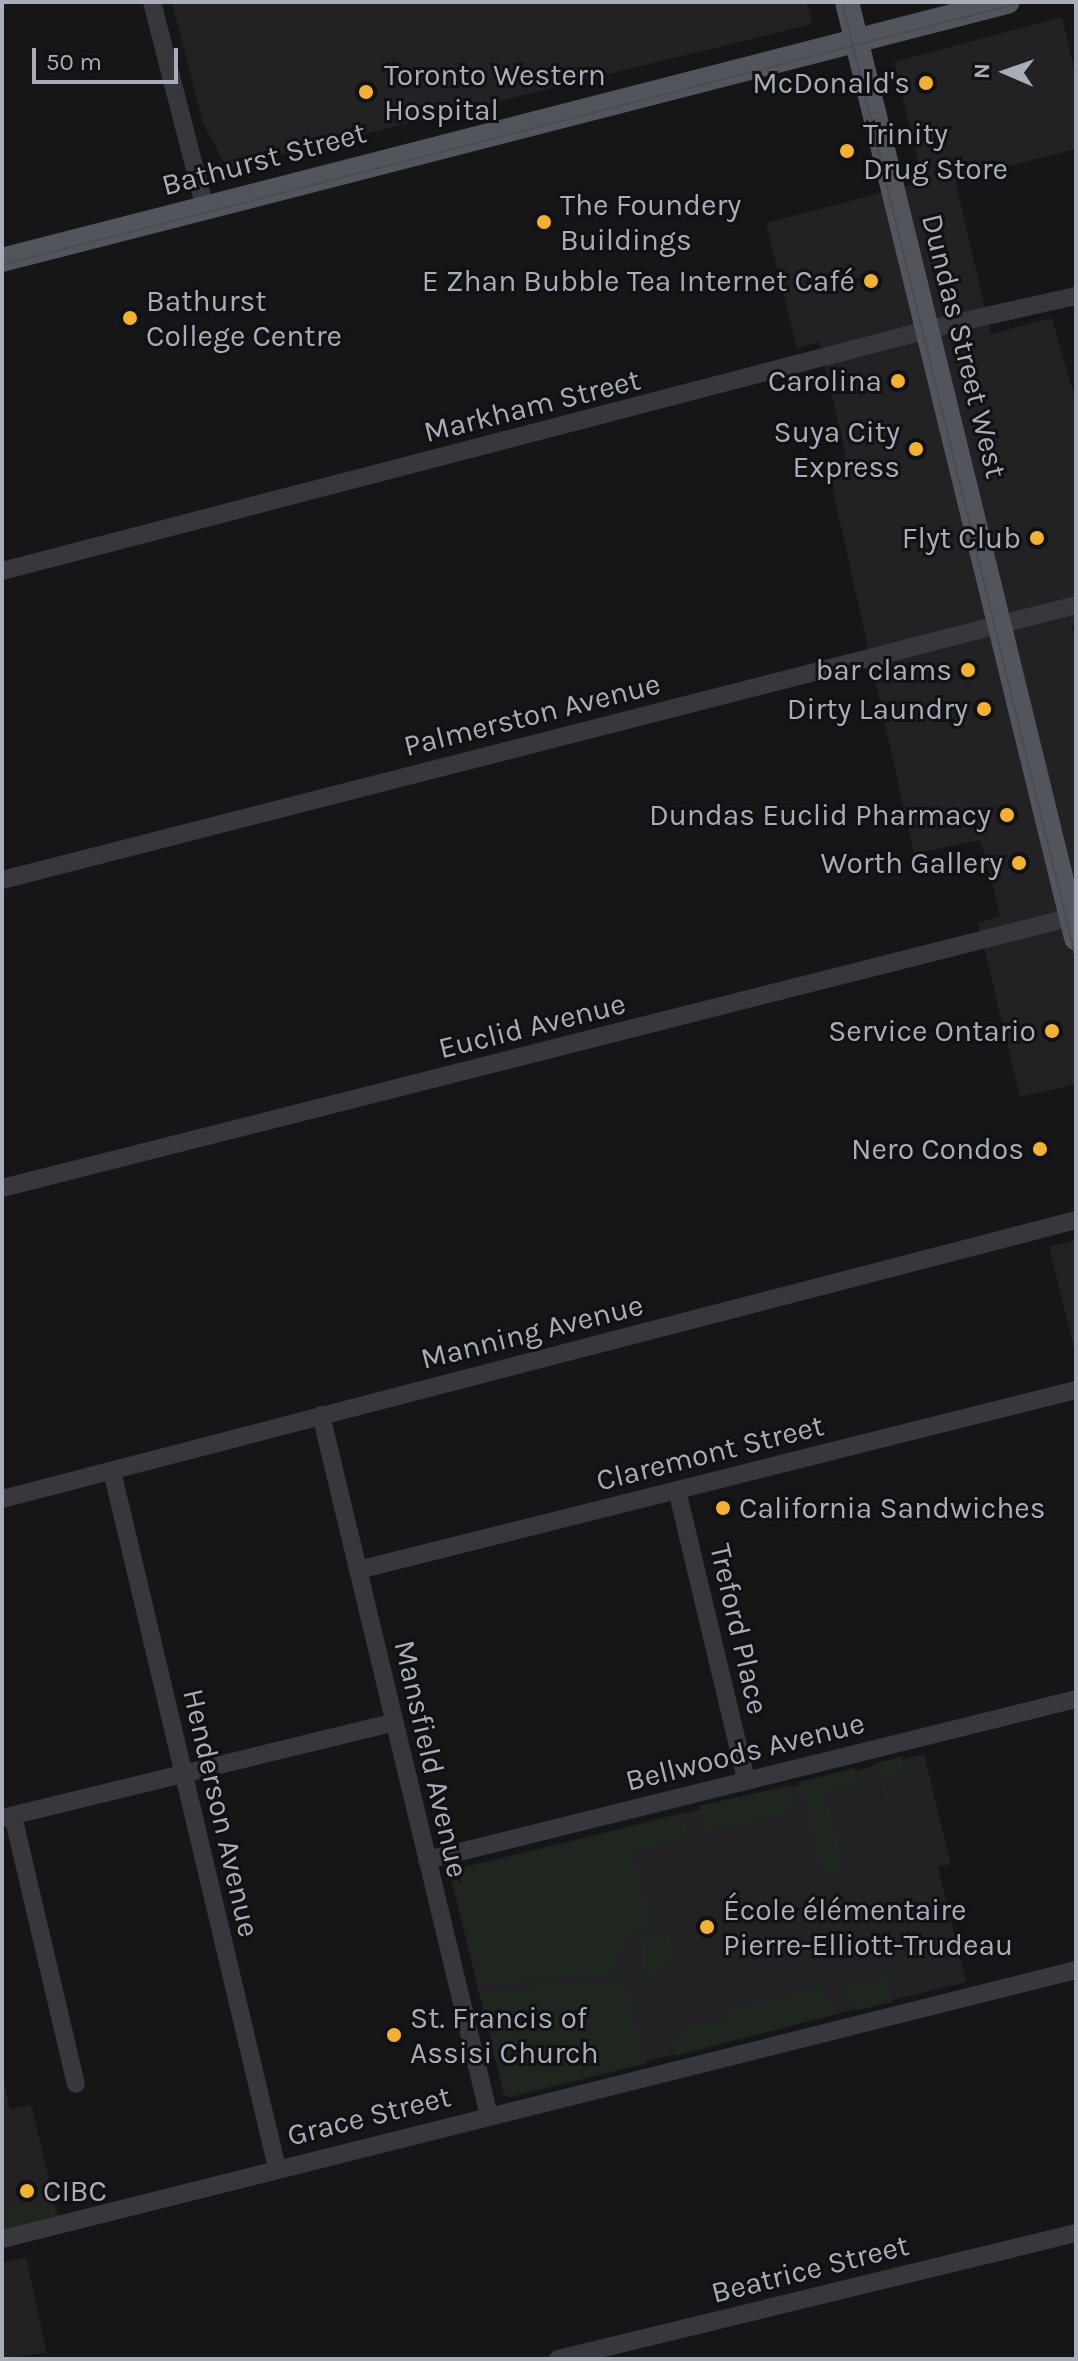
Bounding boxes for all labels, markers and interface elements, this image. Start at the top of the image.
scale bar [36,32,182,82]
north arrow [966,32,1046,112]
text: 50 m [46,48,102,76]
place label: Toronto Western Hospital [384,57,606,128]
text: N [969,63,995,80]
place label: McDonald's [752,65,910,101]
marker: McDonald's [917,74,935,92]
marker: Toronto Western Hospital [355,81,377,103]
street label: Bathurst Street [158,114,370,204]
place label: Trinity Drug Store [863,116,1008,186]
marker: Trinity Drug Store [838,142,856,160]
place label: The Foundery Buildings [560,187,741,258]
street label: Dundas Street West [914,210,1014,482]
marker: The Foundery Buildings [535,213,553,231]
place label: E Zhan Bubble Tea Internet Café [422,263,855,299]
marker: E Zhan Bubble Tea Internet Café [862,272,880,290]
place label: Bathurst College Centre [146,283,342,354]
marker: Bathurst College Centre [121,309,139,327]
street label: Markham Street [420,362,644,450]
place label: Carolina [768,363,882,399]
marker: Carolina [889,372,907,390]
place label: Suya City Express [774,414,900,484]
marker: Suya City Express [907,440,925,458]
place label: Flyt Club [902,520,1021,556]
marker: Flyt Club [1028,529,1046,547]
place label: bar clams [816,652,952,688]
marker: bar clams [959,661,977,679]
street label: Palmerston Avenue [400,666,664,764]
place label: Dirty Laundry [787,691,968,727]
marker: Dirty Laundry [975,700,993,718]
place label: Dundas Euclid Pharmacy [649,797,991,833]
marker: Dundas Euclid Pharmacy [998,806,1016,824]
place label: Worth Gallery [821,845,1003,881]
marker: Worth Gallery [1010,854,1028,872]
street label: Euclid Avenue [435,985,629,1067]
place label: Service Ontario [828,1013,1036,1049]
marker: Service Ontario [1043,1022,1061,1040]
place label: Nero Condos [851,1131,1024,1167]
marker: Nero Condos [1031,1140,1049,1158]
street label: Manning Avenue [417,1287,647,1377]
street label: Claremont Street [593,1407,827,1499]
place label: California Sandwiches [739,1490,1045,1526]
marker: California Sandwiches [714,1499,732,1517]
street label: Treford Place [702,1540,776,1718]
street label: Mansfield Avenue [386,1637,476,1881]
street label: Henderson Avenue [175,1685,267,1941]
street label: Bellwoods Avenue [622,1705,868,1799]
place label: École élémentaire Pierre-Elliott-Trudeau [723,1892,1013,1962]
marker: École élémentaire Pierre-Elliott-Trudeau [698,1918,716,1936]
place label: St. Francis of Assisi Church [410,2000,599,2070]
marker: St. Francis of Assisi Church [385,2026,403,2044]
street label: Grace Street [284,2078,454,2154]
place label: CIBC [43,2173,107,2209]
marker: CIBC [18,2182,36,2200]
street label: Beatrice Street [708,2227,912,2311]

